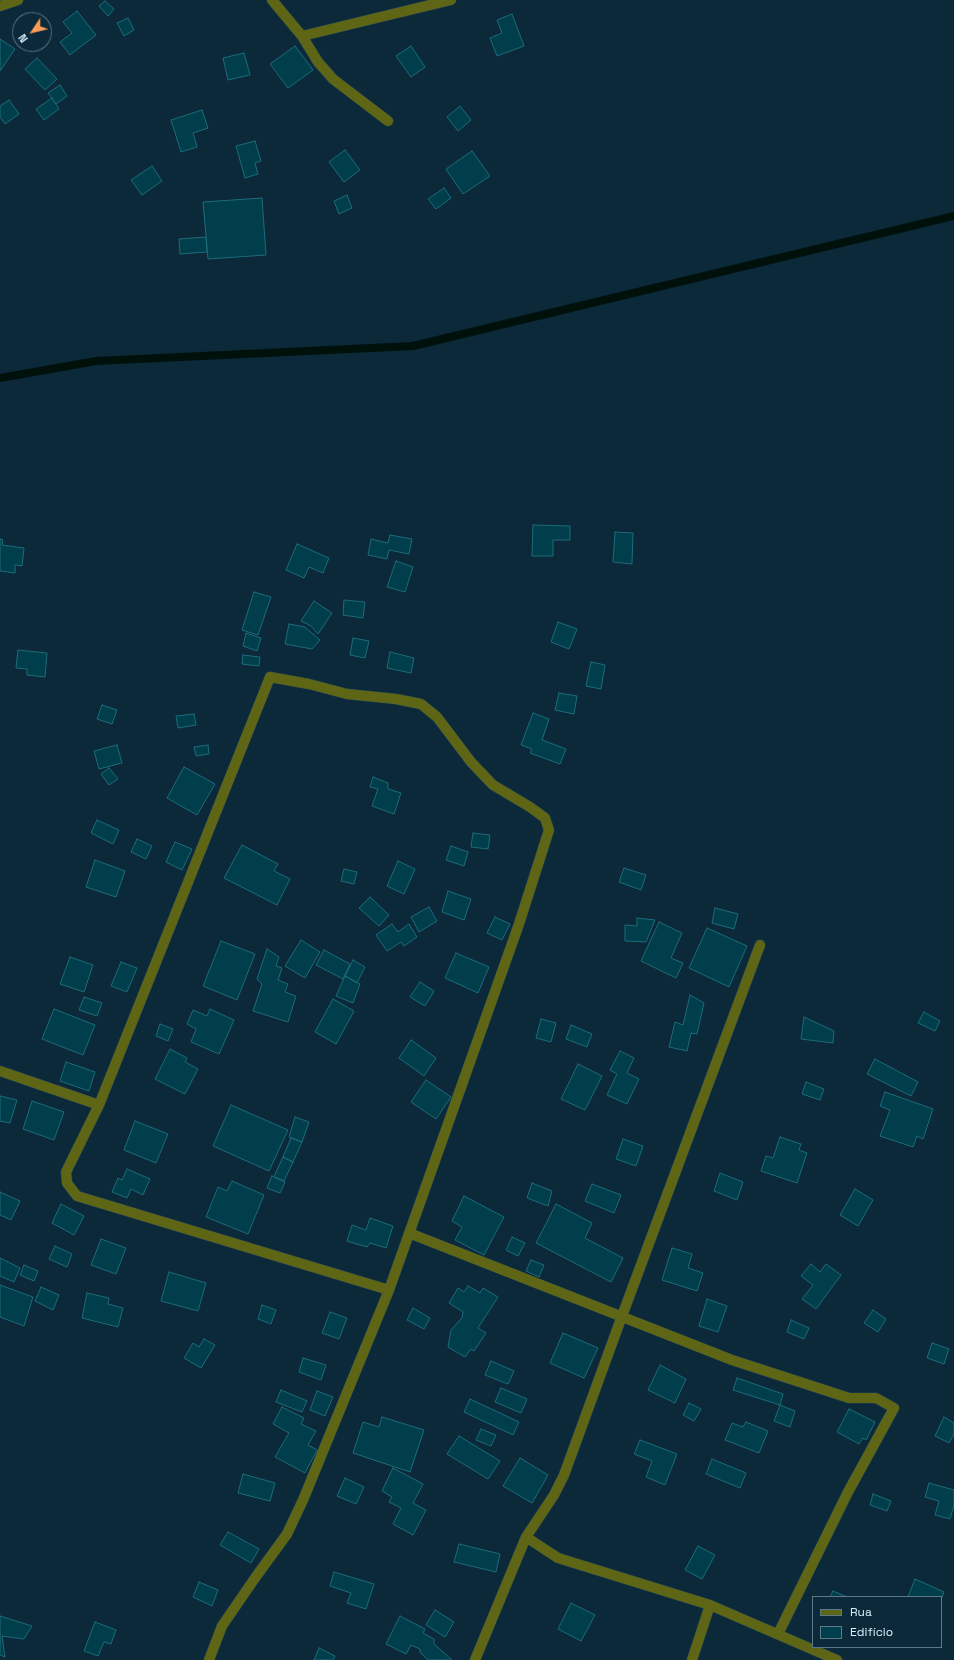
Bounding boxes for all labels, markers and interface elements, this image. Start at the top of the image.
north arrow [12,12,52,52]
text: N [15,31,31,45]
legend [812,1596,942,1648]
text: Rua [850,1604,872,1620]
text: Edifício [850,1624,893,1640]

